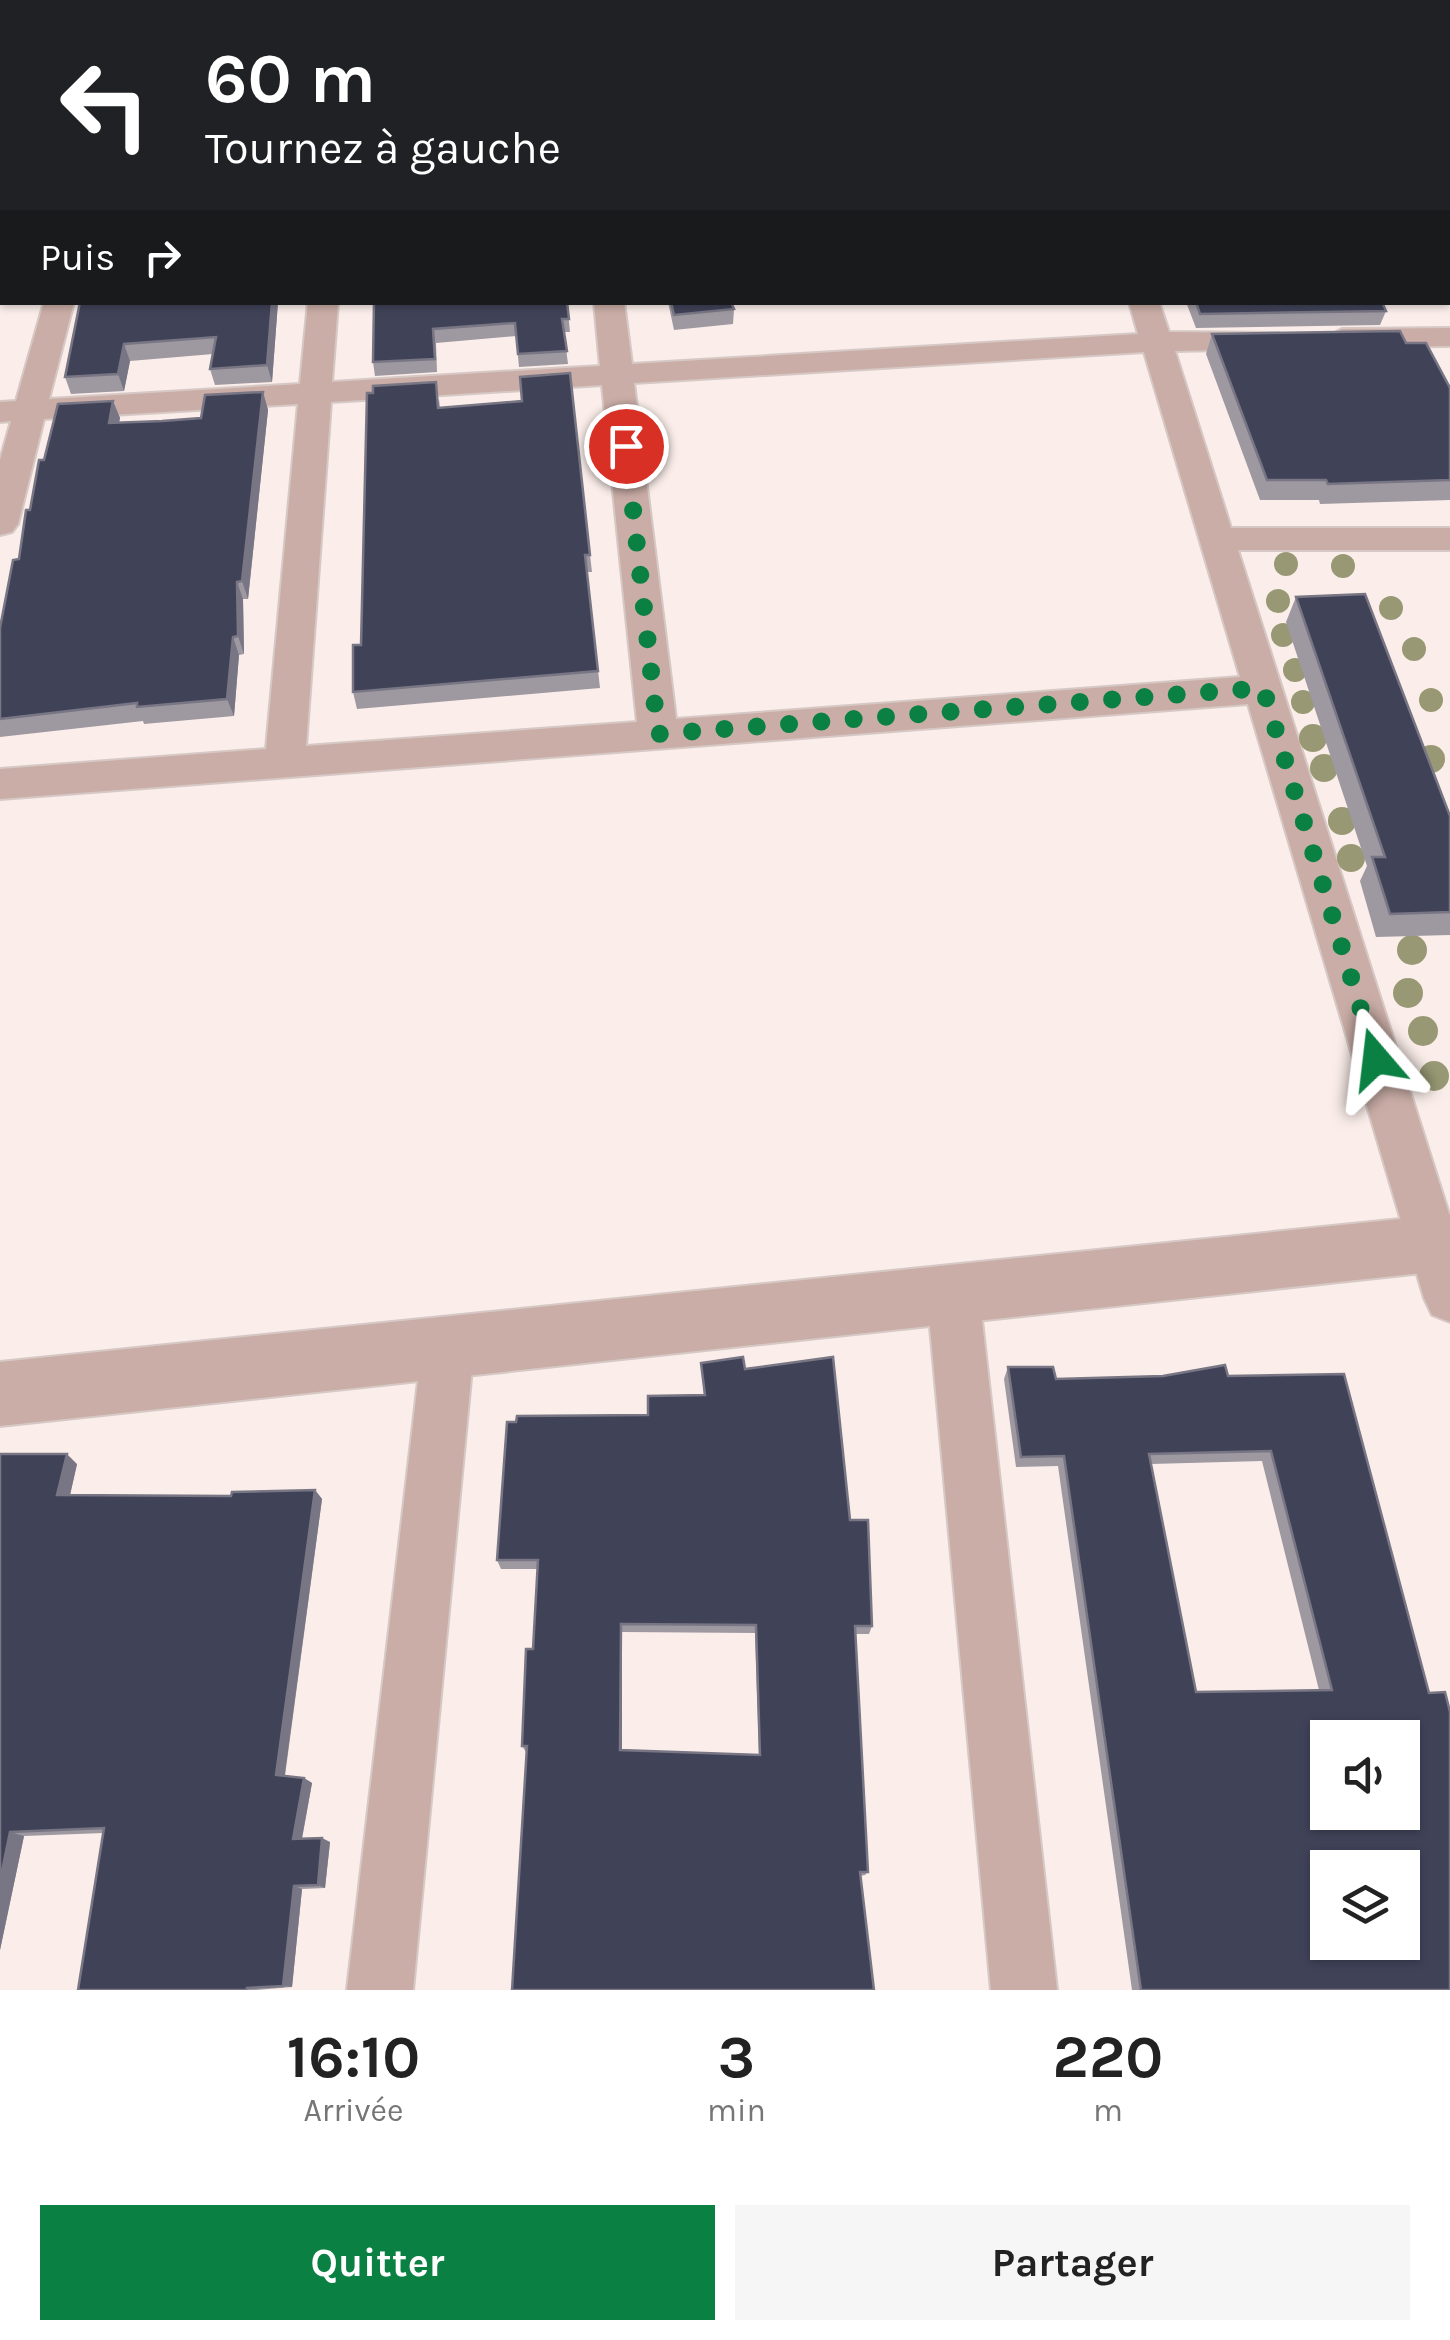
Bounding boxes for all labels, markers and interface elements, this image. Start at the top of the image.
text: 60 m [205,38,376,120]
icon: left [40,40,170,170]
text: Tournez à gauche [205,122,561,174]
icon: right [135,230,190,285]
text: Puis [40,235,115,280]
pin [584,404,669,489]
icon: arrive [599,419,654,474]
position arrow [1324,1007,1428,1111]
map controls [1310,1720,1420,1960]
button: sound [1310,1720,1420,1830]
button: layers [1310,1850,1420,1960]
text: 16:10 [287,2022,420,2092]
text: 3 [718,2022,755,2092]
text: 220 [1053,2022,1163,2092]
text: Arrivée [303,2092,404,2129]
text: min [707,2092,766,2129]
text: m [1093,2092,1123,2129]
button: Quitter [40,2205,715,2320]
button: Partager [735,2205,1410,2320]

